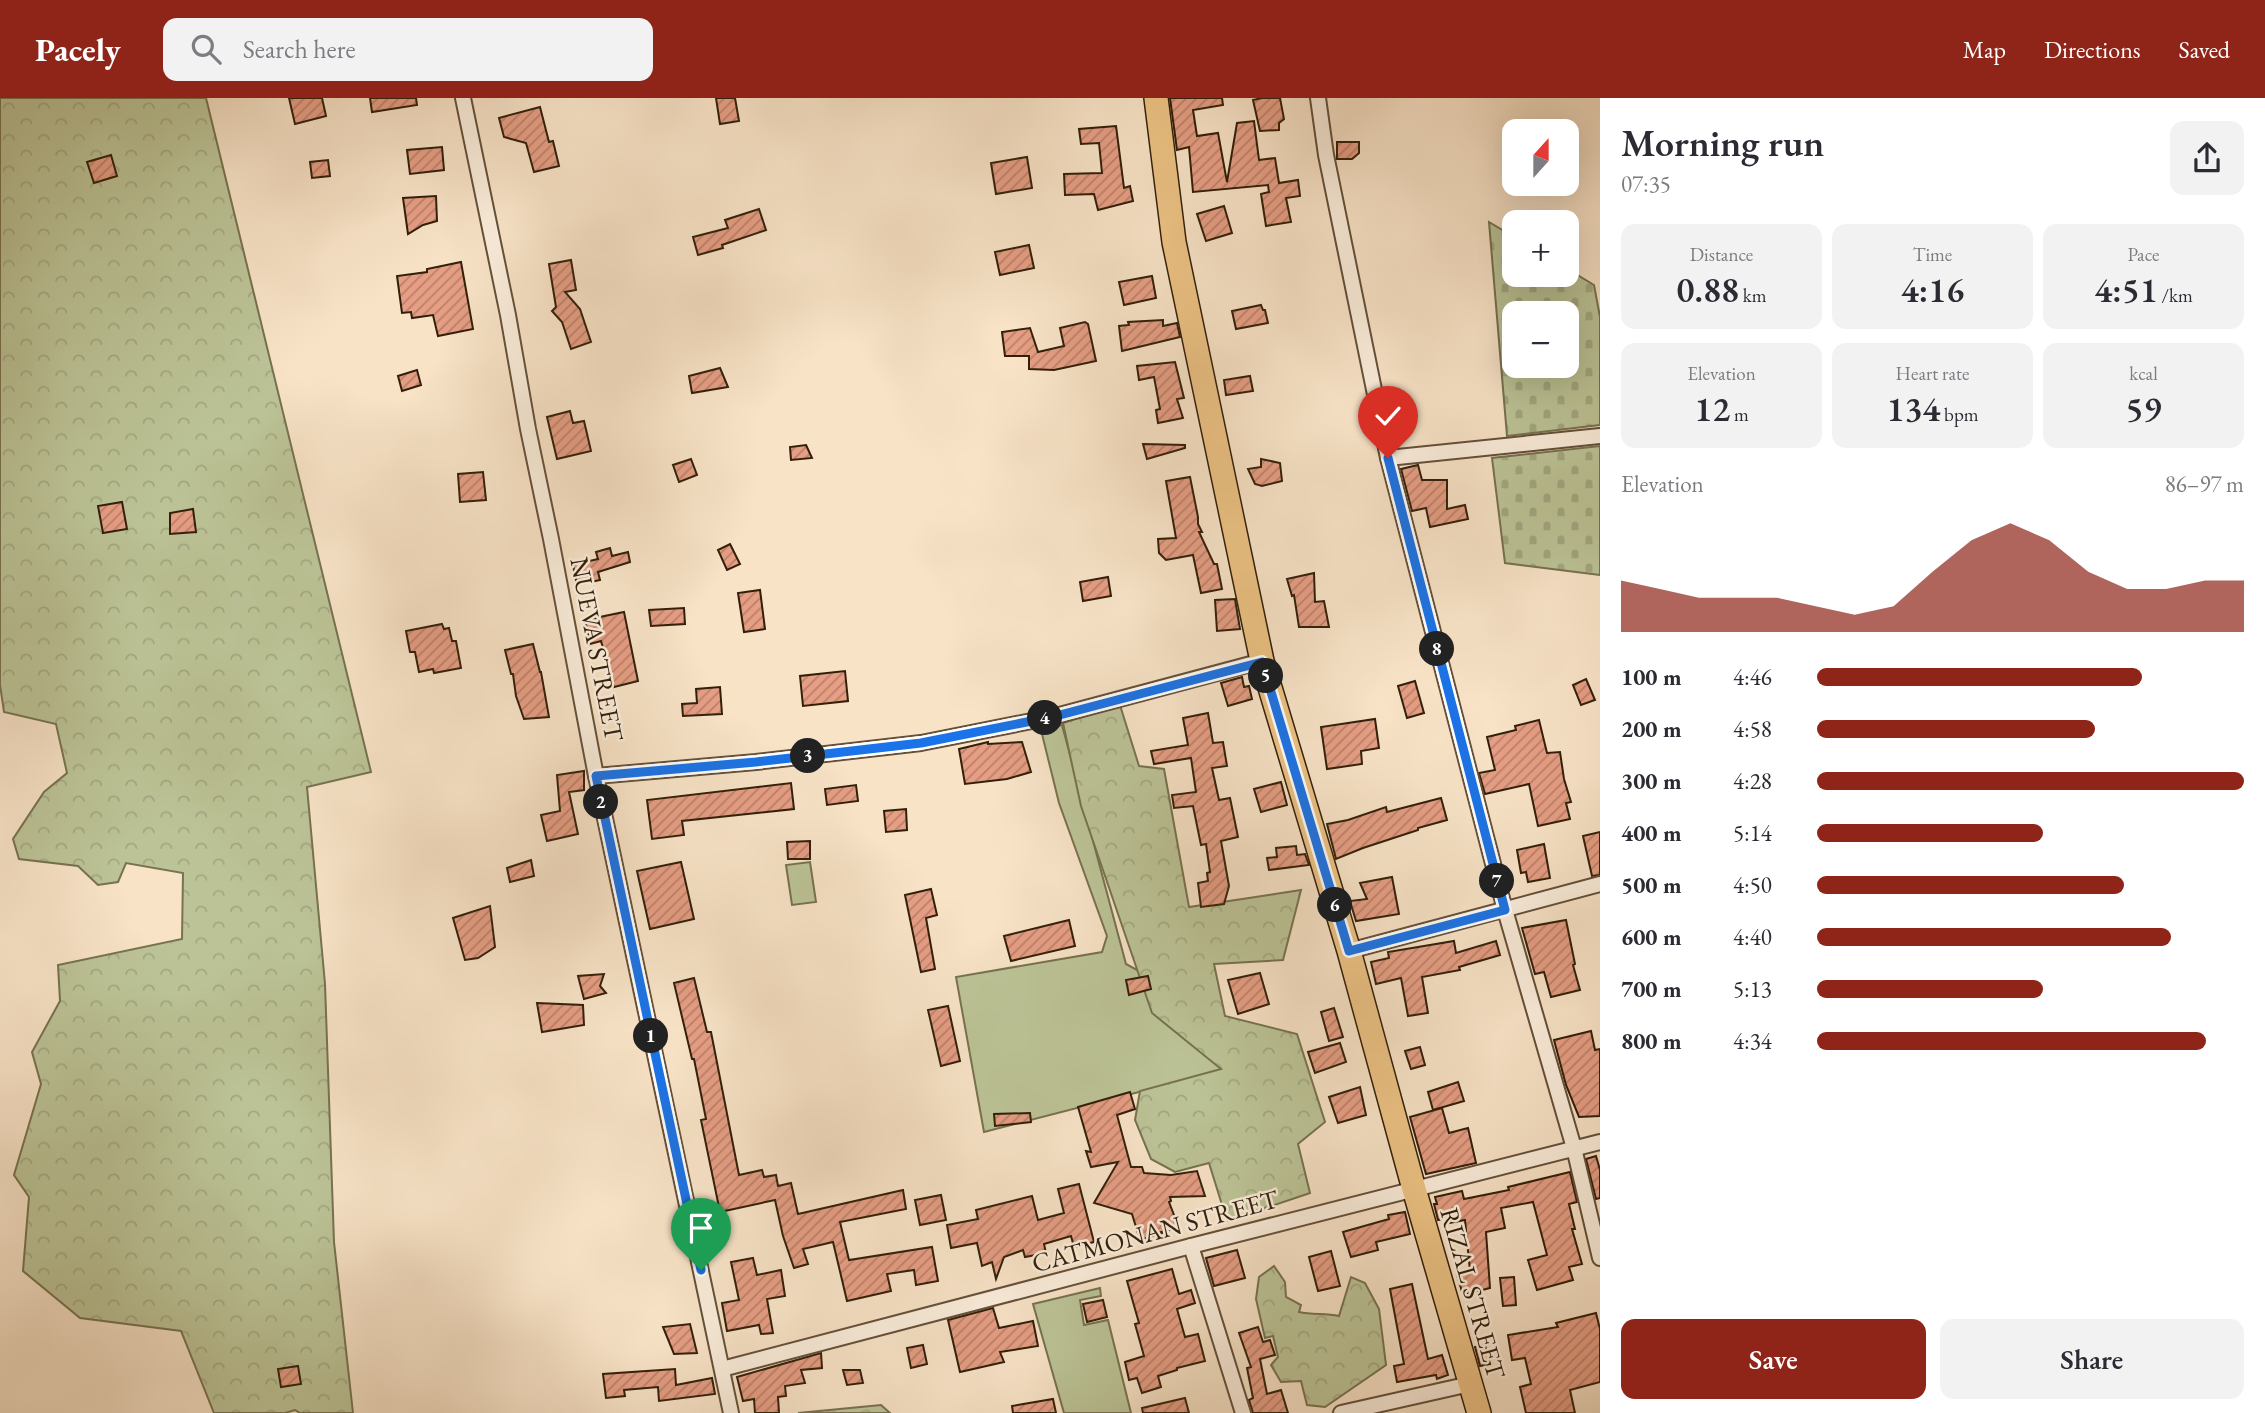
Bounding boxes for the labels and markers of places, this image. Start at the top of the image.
pin [1358,386,1418,458]
pin: 8 [1420,632,1454,666]
pin: 5 [1248,658,1284,694]
pin: 4 [1028,700,1062,736]
pin: 3 [790,738,826,774]
pin: 2 [584,784,618,820]
pin: 7 [1480,864,1514,898]
pin: 6 [1318,888,1352,922]
pin: 1 [634,1018,668,1054]
pin [671,1198,731,1270]

